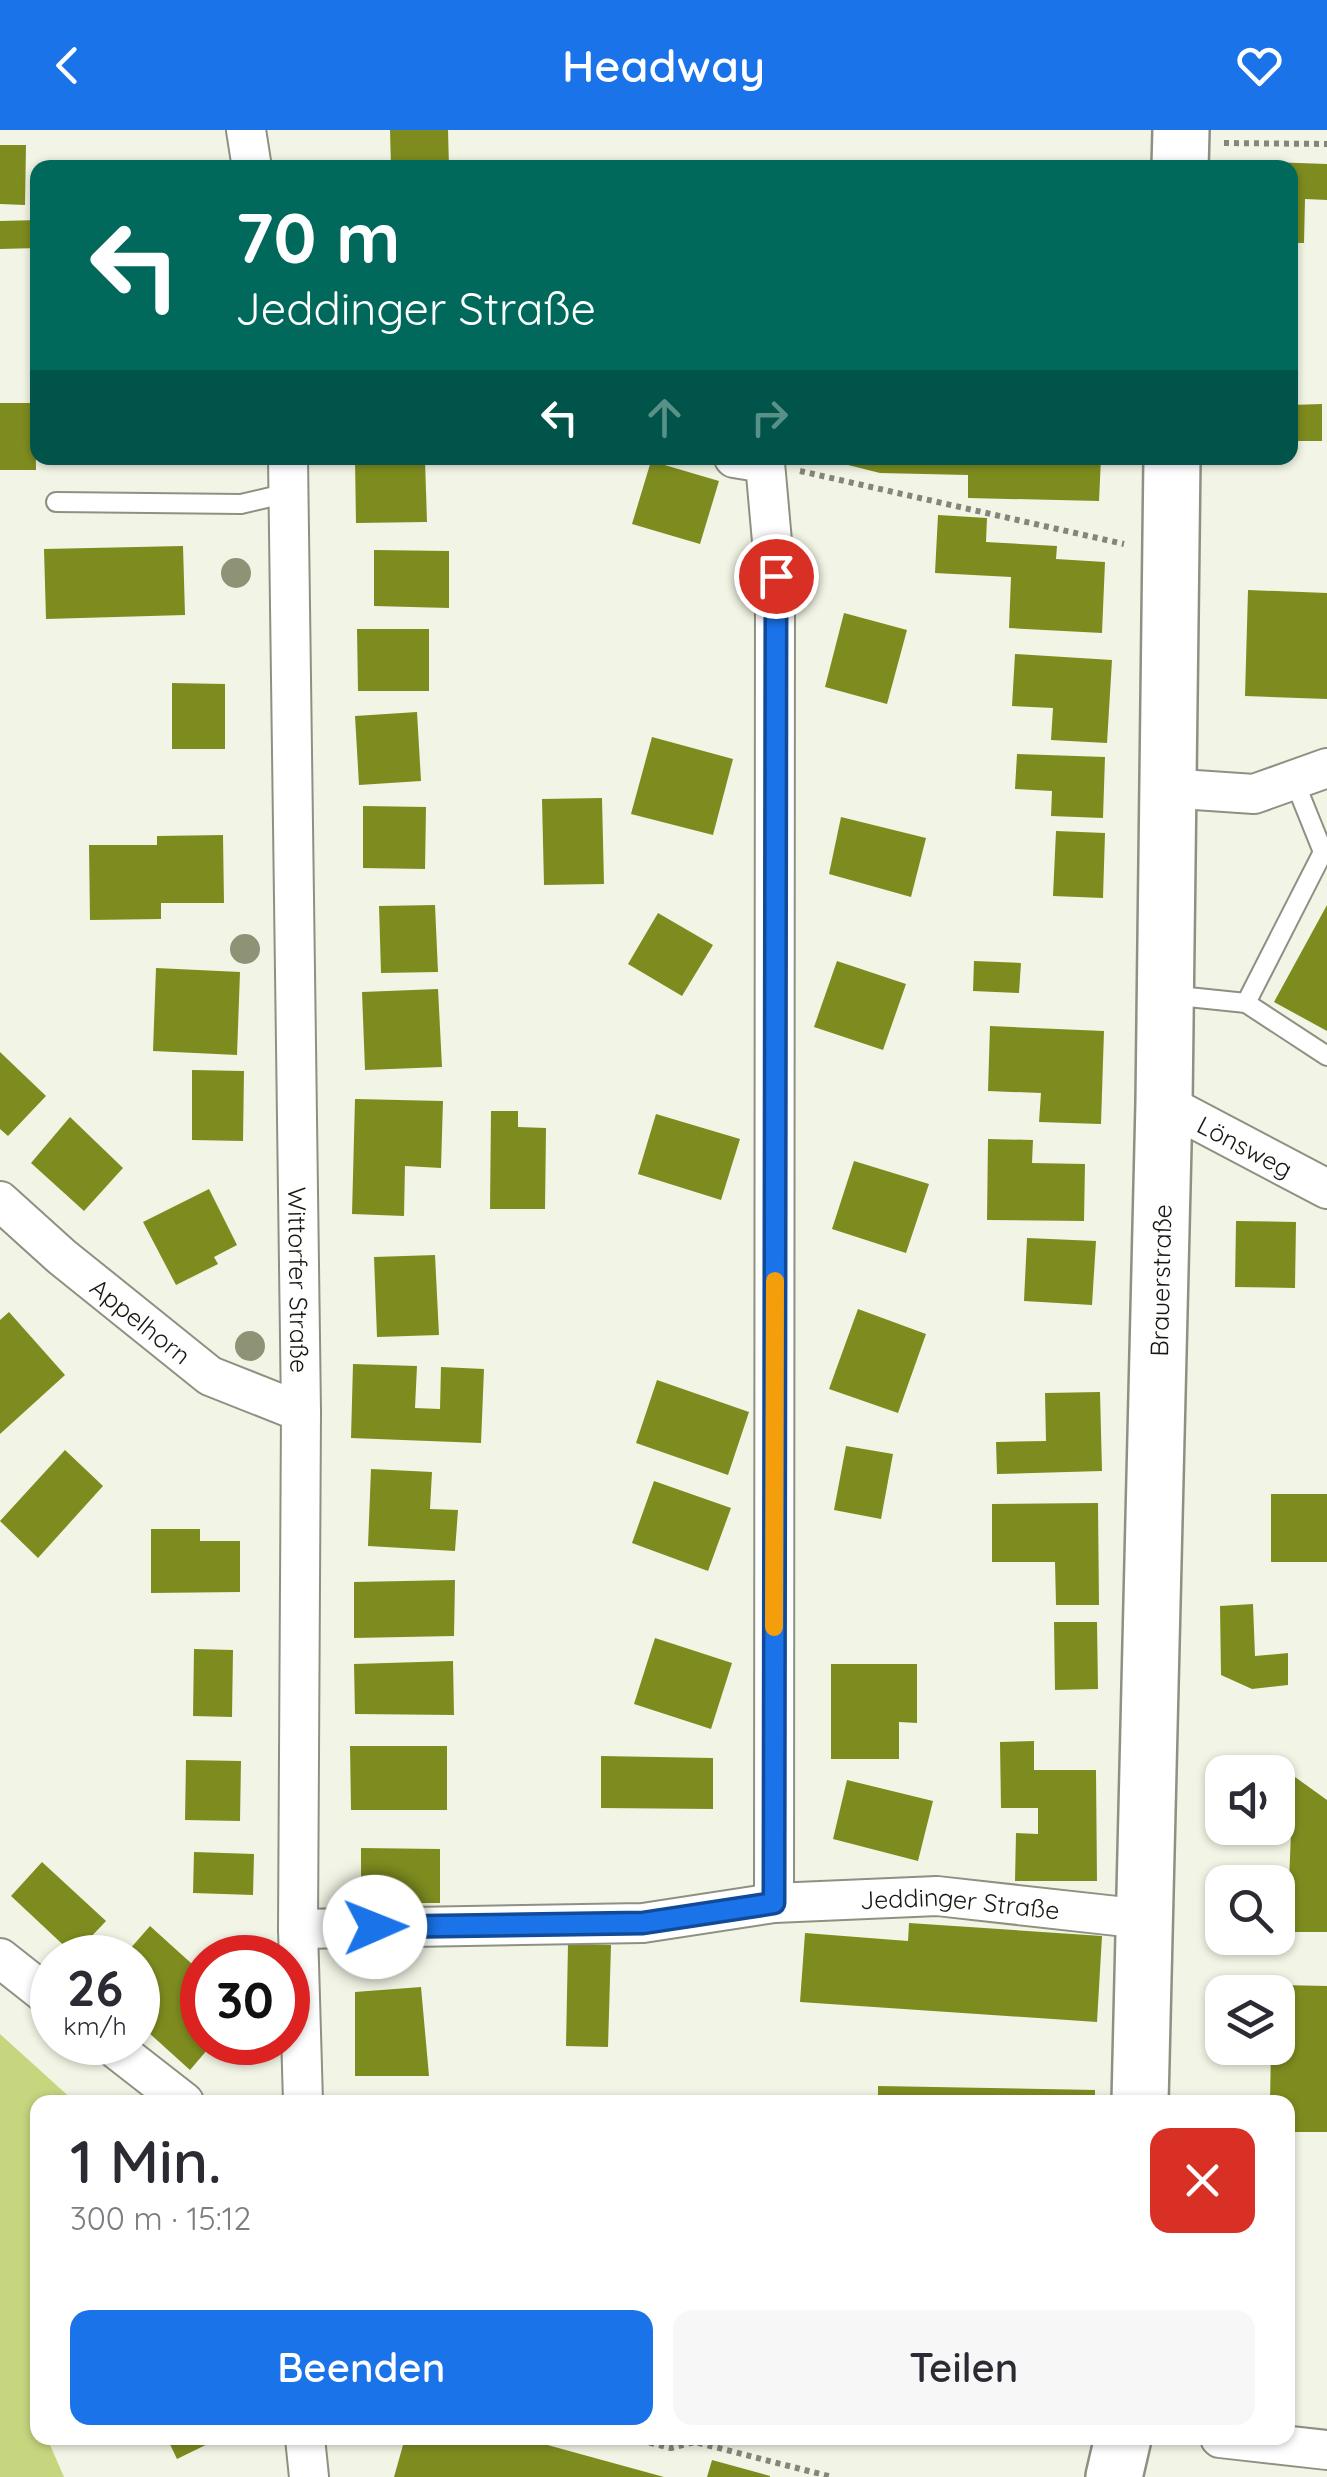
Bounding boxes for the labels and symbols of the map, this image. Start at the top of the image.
pin [734,534,819,619]
street label: Lönsweg [1193,1108,1298,1184]
street label: Wittorfer Straße [282,1187,316,1373]
street label: Brauerstraße [1142,1204,1177,1357]
street label: Appelhorn [85,1271,197,1370]
position arrow [323,1875,427,1979]
street label: Jeddinger Straße [859,1880,1061,1925]
speed limit sign: 30 [180,1935,310,2065]

